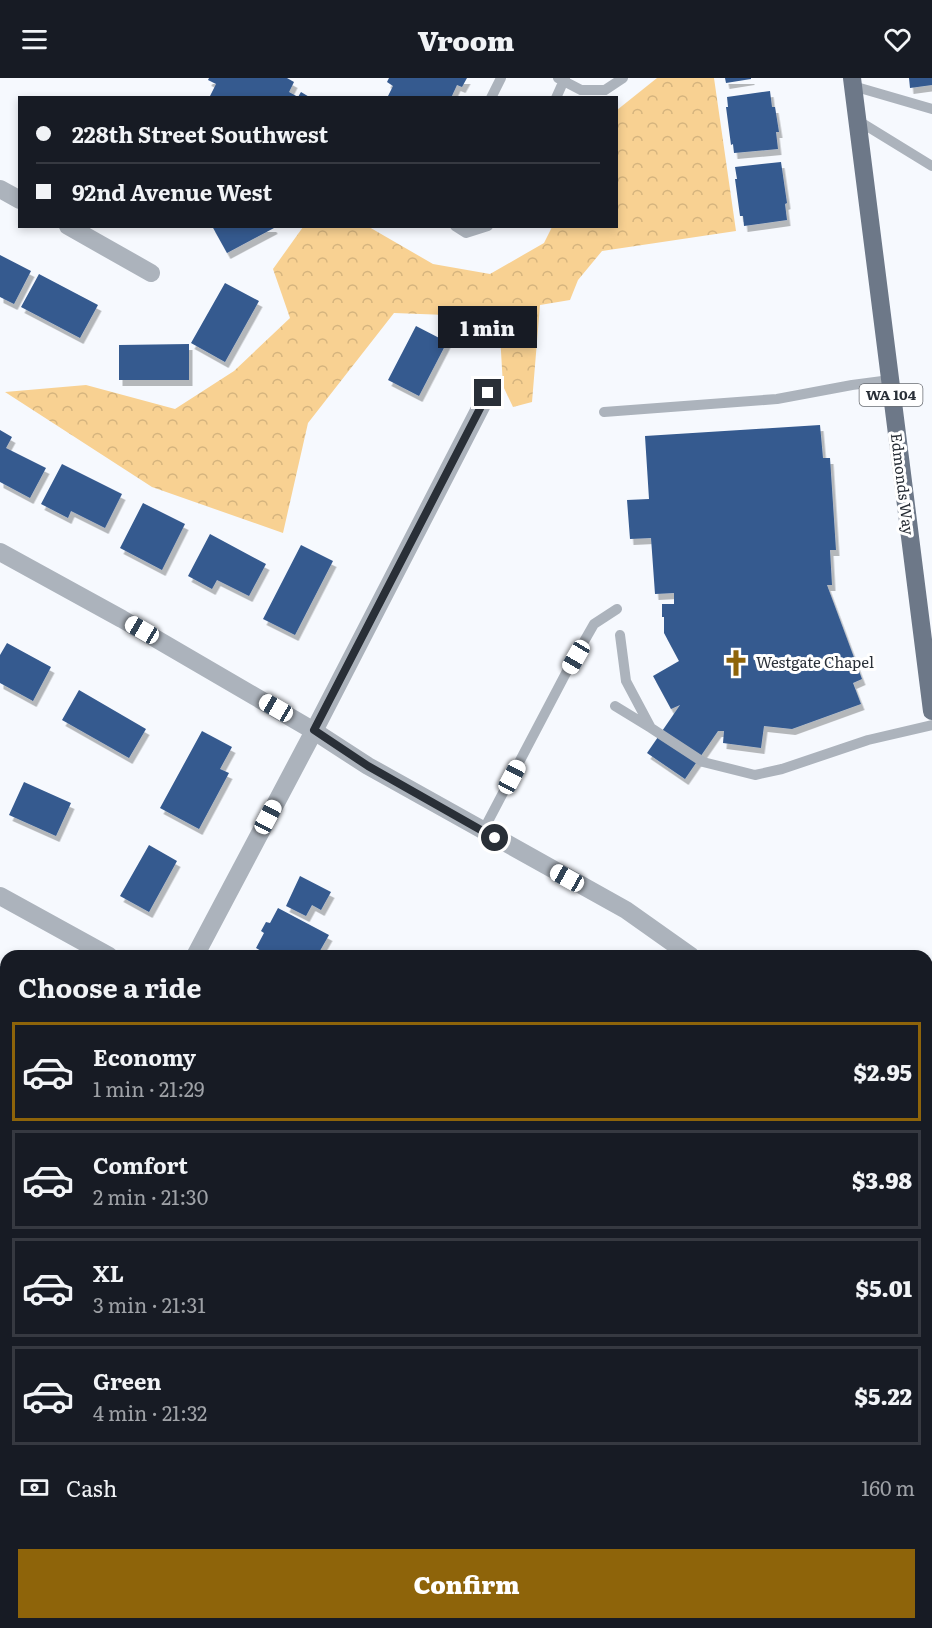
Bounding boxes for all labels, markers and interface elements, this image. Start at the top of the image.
text: Vroom [418,19,514,59]
icon: menu [18,23,51,56]
icon: heart [881,23,914,56]
text: 228th Street Southwest [72,117,328,150]
text: 92nd Avenue West [72,175,272,208]
callout: 1 min [438,306,538,348]
text: 1 min [460,312,515,342]
route end [474,379,501,406]
road number: WA 104 [860,384,922,406]
street label: Edmonds Way [886,431,921,536]
car [122,613,162,647]
car [559,637,593,677]
church icon: Westgate Chapel [721,648,751,678]
place label: Westgate Chapel [756,650,874,673]
car [256,691,296,725]
car [496,757,528,797]
car [252,797,284,837]
route start [481,824,508,851]
car [547,861,587,895]
text: Choose a ride [18,966,201,1006]
text: Economy [93,1040,196,1073]
icon: car [21,1045,75,1099]
text: $2.95 [854,1055,912,1088]
text: 1 min · 21:29 [93,1073,204,1103]
text: Comfort [93,1148,188,1181]
icon: car [21,1153,75,1207]
text: $3.98 [852,1163,912,1196]
text: 2 min · 21:30 [93,1181,208,1211]
text: XL [93,1256,124,1289]
icon: car [21,1261,75,1315]
text: $5.01 [856,1271,912,1304]
text: 3 min · 21:31 [93,1289,206,1319]
text: Green [93,1364,162,1397]
icon: car [21,1369,75,1423]
text: $5.22 [854,1379,912,1412]
text: 4 min · 21:32 [93,1397,207,1427]
icon: cash [18,1471,51,1504]
text: Cash [66,1471,117,1504]
text: 160 m [861,1472,915,1502]
button: Confirm [18,1549,915,1618]

